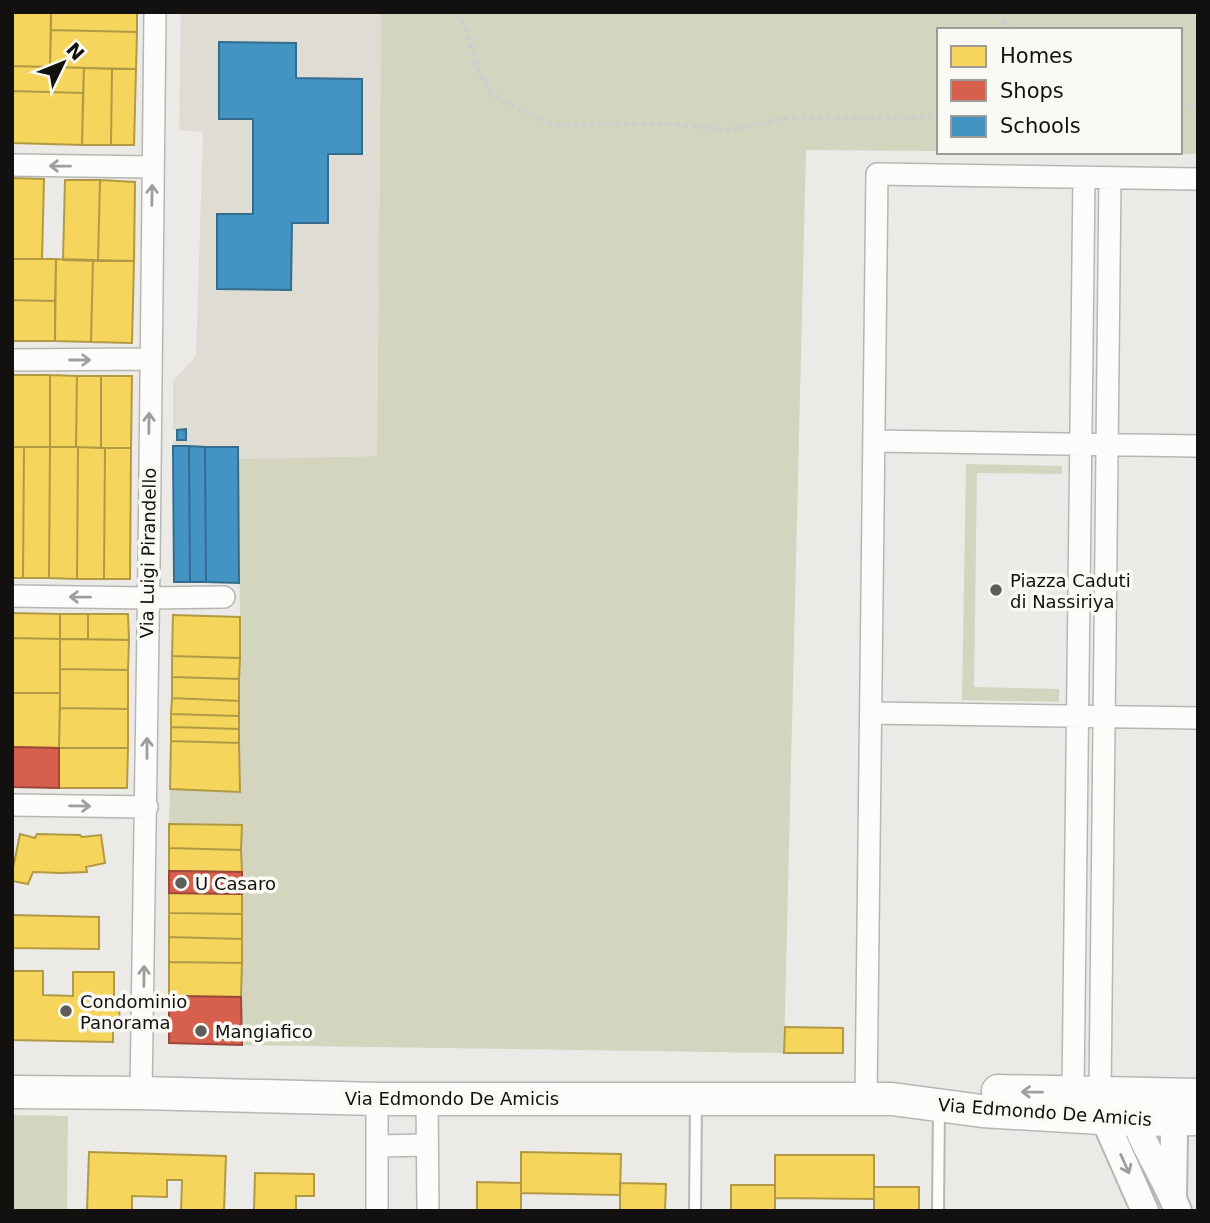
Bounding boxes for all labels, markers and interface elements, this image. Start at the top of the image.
north arrow [28,28,98,98]
legend [937,28,1182,154]
text: N [62,38,89,65]
text: Homes [1000,44,1073,68]
text: Shops [1000,79,1064,103]
text: Schools [1000,114,1081,138]
one-way arrow [49,159,72,172]
one-way arrow [146,184,159,207]
one-way arrow [69,353,92,367]
one-way arrow [143,412,156,435]
street label: Via Luigi Pirandello [136,467,160,639]
place label: Piazza Caduti di Nassiriya [1010,570,1131,612]
marker: Piazza Caduti di Nassiriya [988,582,1004,598]
one-way arrow [69,590,92,604]
one-way arrow [140,737,154,760]
one-way arrow [68,799,91,813]
place label: U Casaro [195,873,276,894]
marker: U Casaro [173,875,189,891]
one-way arrow [137,964,150,987]
place label: Condominio Panorama [80,991,187,1033]
marker: Condominio Panorama [58,1003,74,1019]
place label: Mangiafico [215,1021,313,1042]
marker: Mangiafico [193,1023,209,1039]
one-way arrow [1020,1085,1043,1099]
street label: Via Edmondo De Amicis [345,1088,559,1109]
street label: Via Edmondo De Amicis [937,1094,1153,1130]
one-way arrow [1119,1153,1132,1174]

